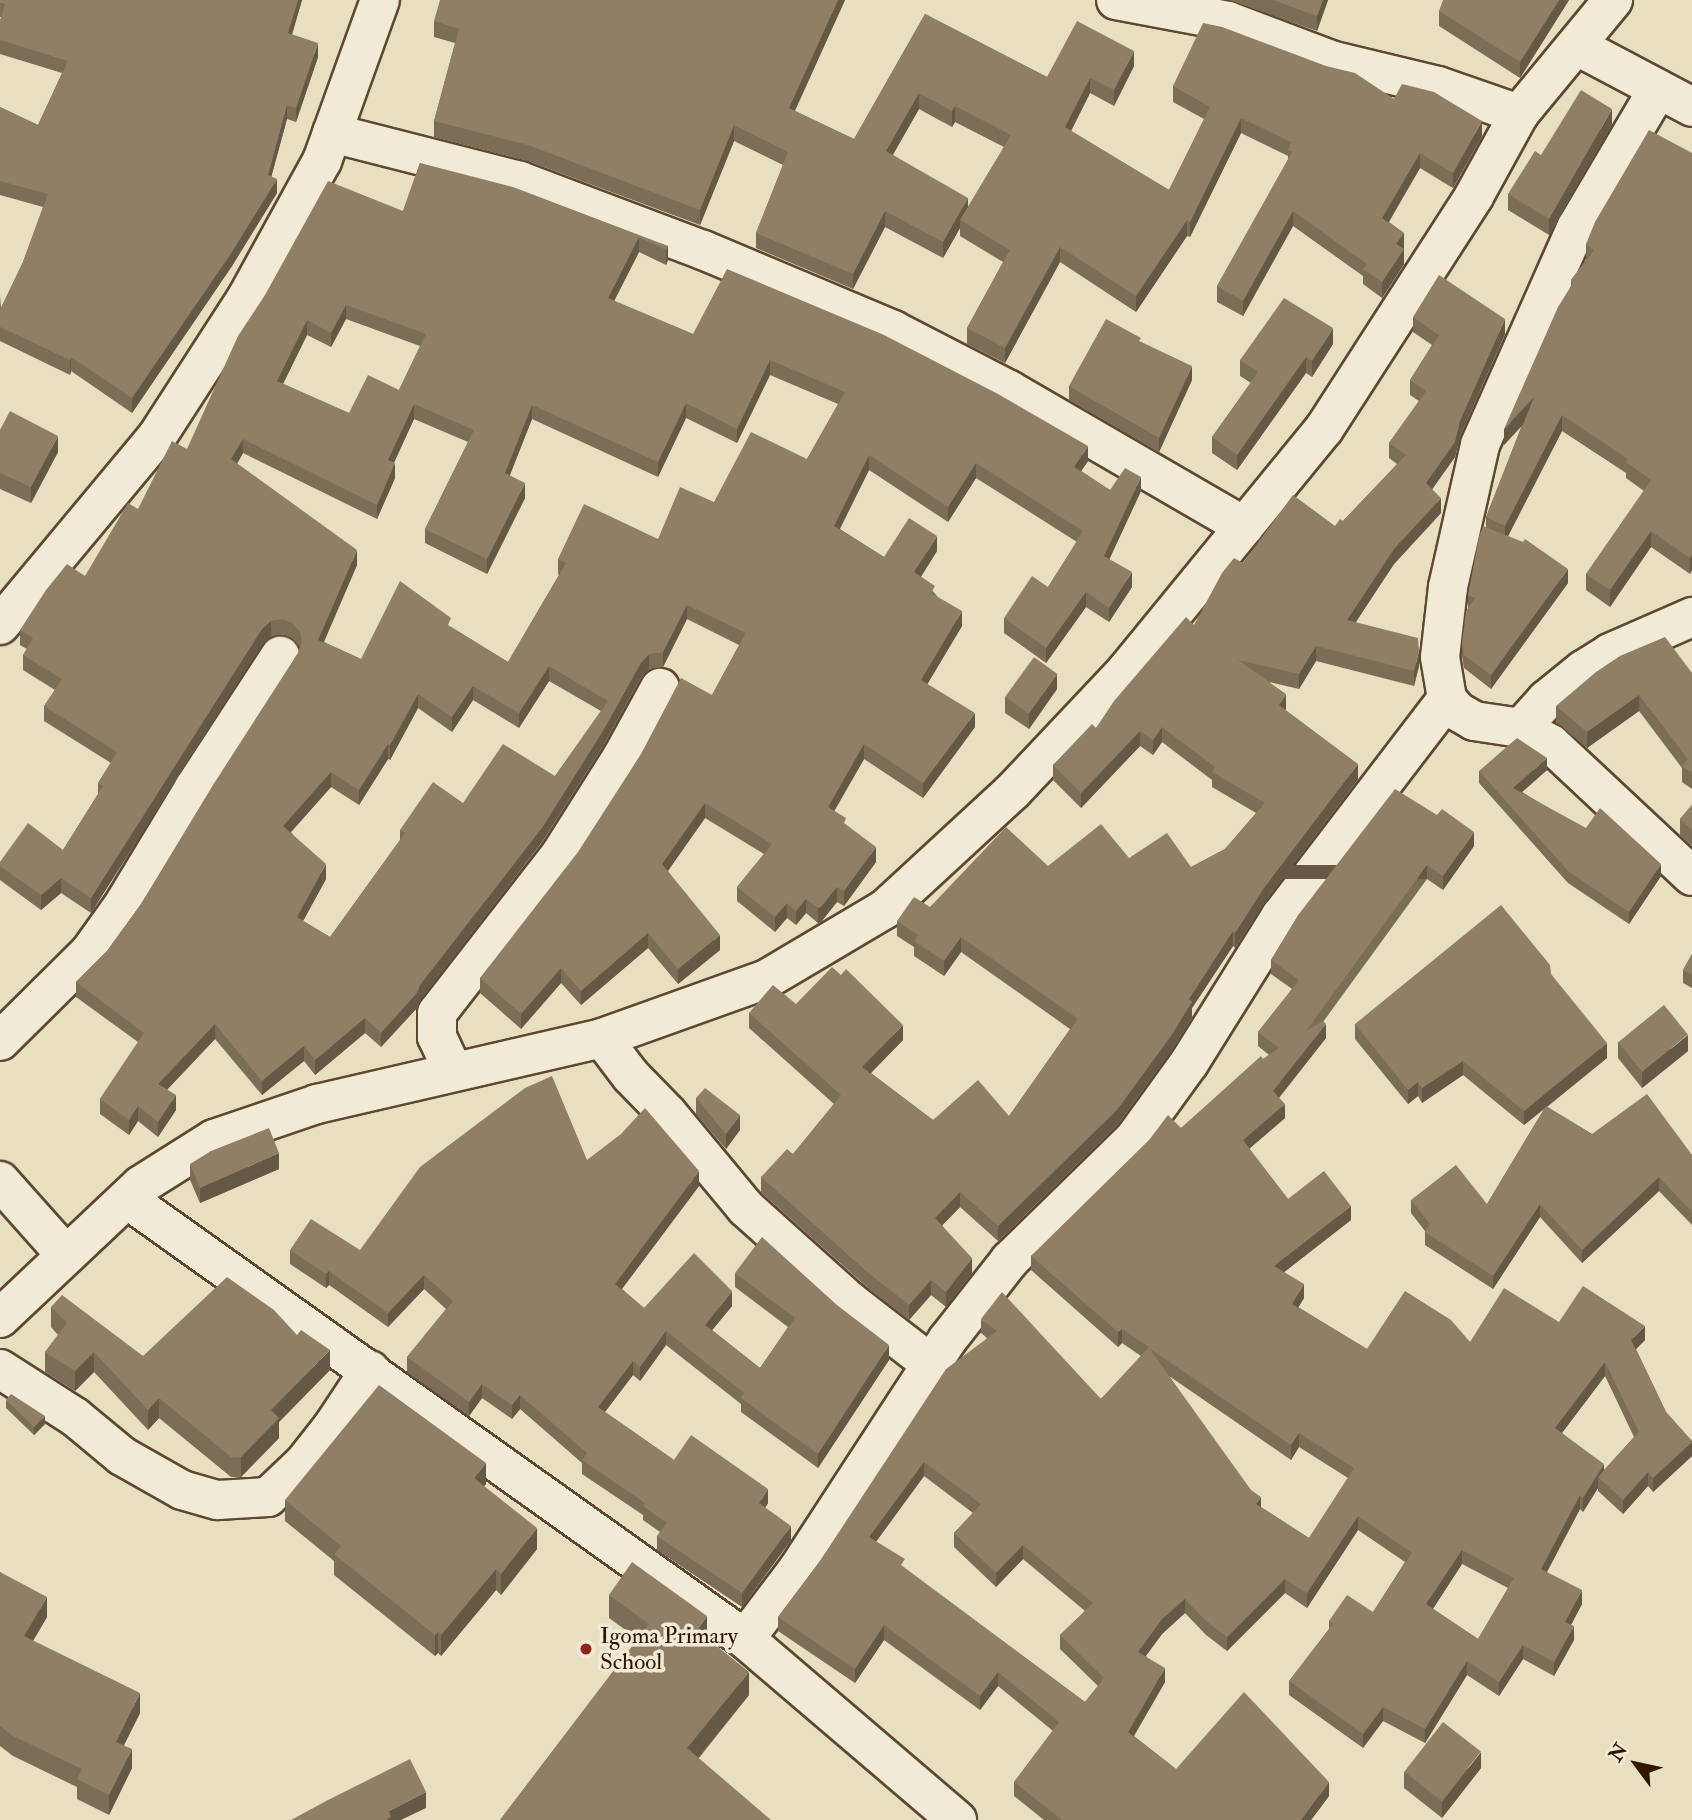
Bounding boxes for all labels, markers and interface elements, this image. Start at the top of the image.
place label: Igoma Primary School [600,1622,738,1676]
marker: Igoma Primary School [578,1641,594,1657]
north arrow [1601,1729,1671,1799]
text: N [1604,1739,1633,1766]

